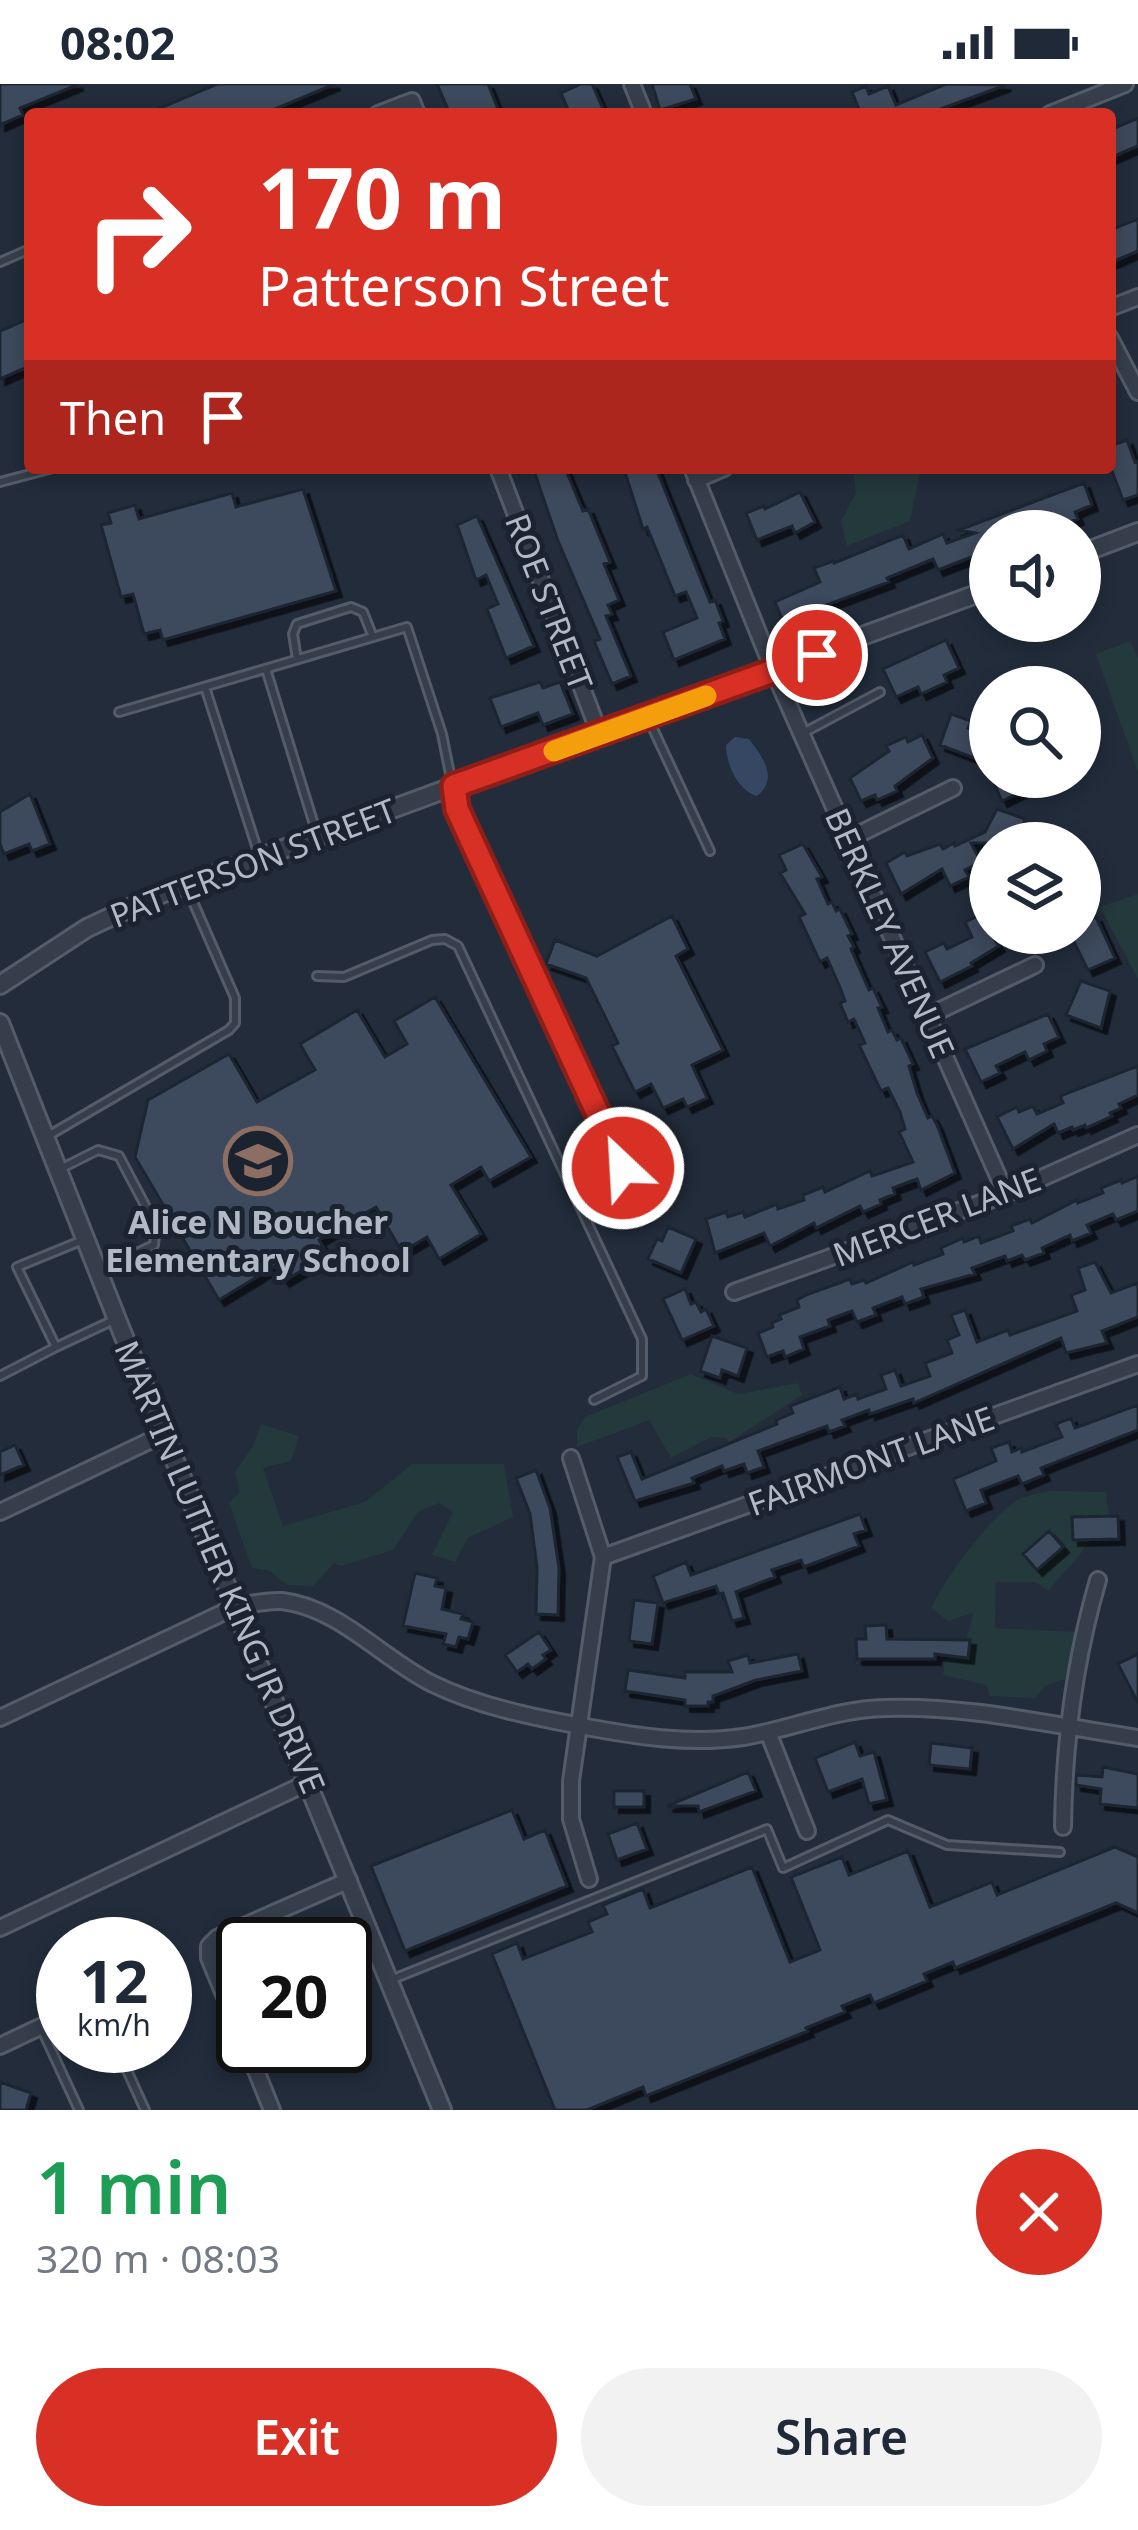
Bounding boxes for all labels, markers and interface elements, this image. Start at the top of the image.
text: 08:02 [60,12,176,73]
text: 170 m [258,139,506,254]
icon: right [60,156,216,312]
text: Patterson Street [258,248,669,322]
icon: arrive [190,384,256,450]
text: Then [60,387,166,448]
street label: ROE STREET [495,507,604,696]
map controls [969,510,1101,954]
button: sound [969,510,1101,642]
pin [766,604,868,706]
icon: arrive [784,622,850,688]
button: search [969,666,1101,798]
street label: PATTERSON STREET [103,787,402,938]
street label: BERKLEY AVENUE [815,801,966,1065]
button: layers [969,822,1101,954]
position arrow [560,1105,686,1231]
school or university icon: Alice N Boucher Elementary School [223,1126,293,1196]
street label: MERCER LANE [827,1156,1047,1277]
place label: Alice N Boucher Elementary School [105,1199,411,1282]
street label: MARTIN LUTHER KING JR DRIVE [105,1334,336,1800]
street label: FAIRMONT LANE [742,1395,1000,1526]
speed limit sign: 20 [216,1917,372,2073]
text: 12 [80,1939,148,2021]
text: km/h [77,2004,151,2045]
text: 1 min [36,2137,231,2235]
button: close [976,2149,1102,2275]
text: 320 m · 08:03 [36,2231,280,2284]
button: Exit [36,2368,557,2506]
button: Share [581,2368,1102,2506]

